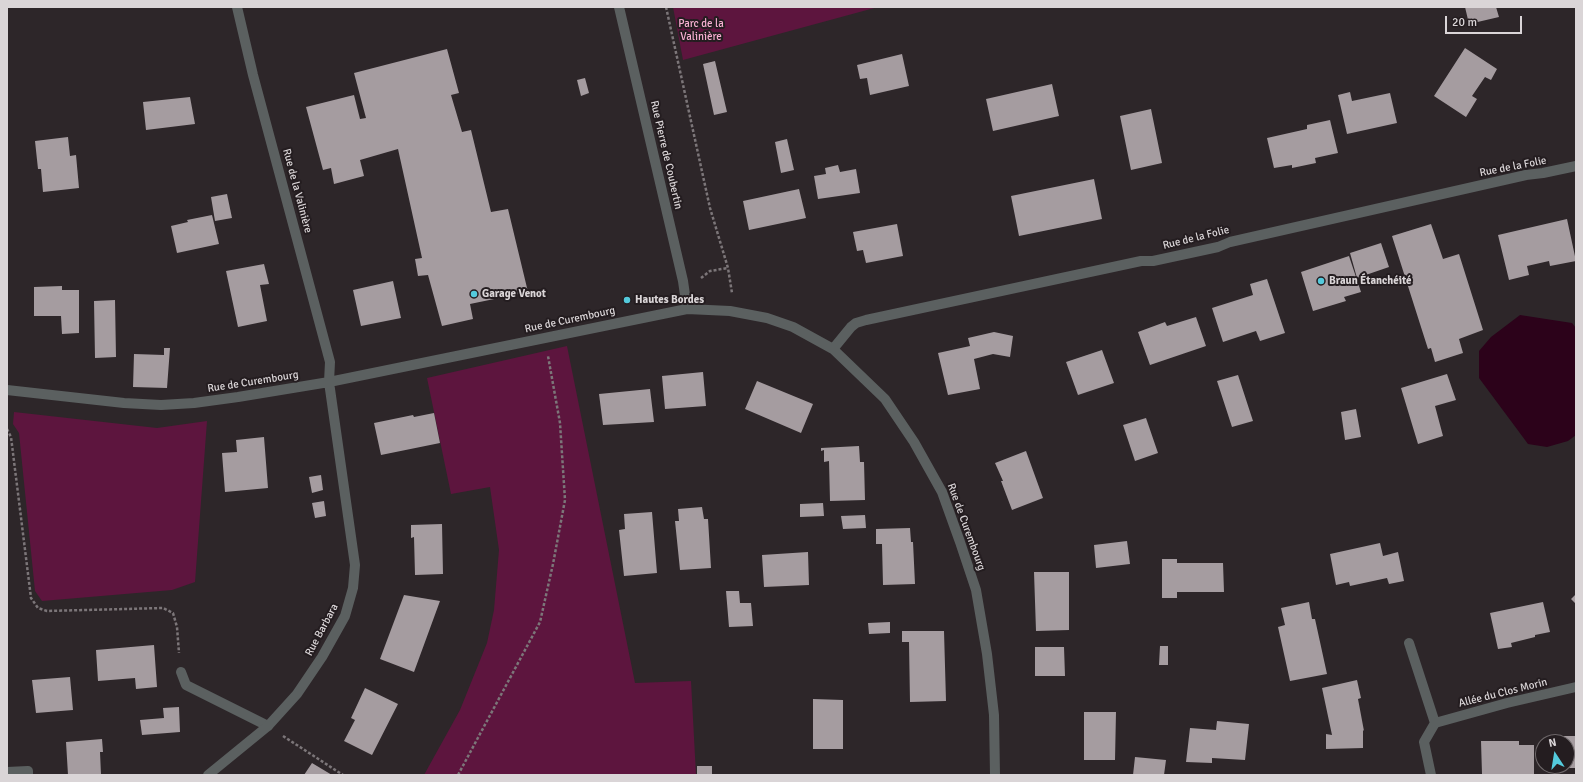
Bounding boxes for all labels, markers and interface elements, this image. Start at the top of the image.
scale bar [1447,8,1524,34]
text: 20 m [1452,15,1477,30]
park label: Parc de la Valinière [678,17,724,43]
street label: Rue Pierre de Coubertin [647,99,685,211]
street label: Rue de la Valinière [279,147,315,235]
street label: Rue de la Folie [1478,154,1548,180]
street label: Rue de la Folie [1161,223,1231,253]
place label: Braun Étanchéité [1329,274,1411,288]
marker: Braun Étanchéité [1316,276,1326,286]
place label: Garage Venot [482,287,546,301]
marker: Garage Venot [469,289,479,299]
place label: Hautes Bordes [635,293,704,307]
marker: Hautes Bordes [622,295,632,305]
street label: Rue de Curembourg [524,304,616,336]
street label: Rue de Curembourg [207,368,299,396]
street label: Rue de Curembourg [944,481,988,573]
street label: Rue Barbara [303,602,341,658]
street label: Allée du Clos Morin [1457,676,1549,710]
north arrow [1535,734,1575,774]
text: N [1548,736,1558,750]

